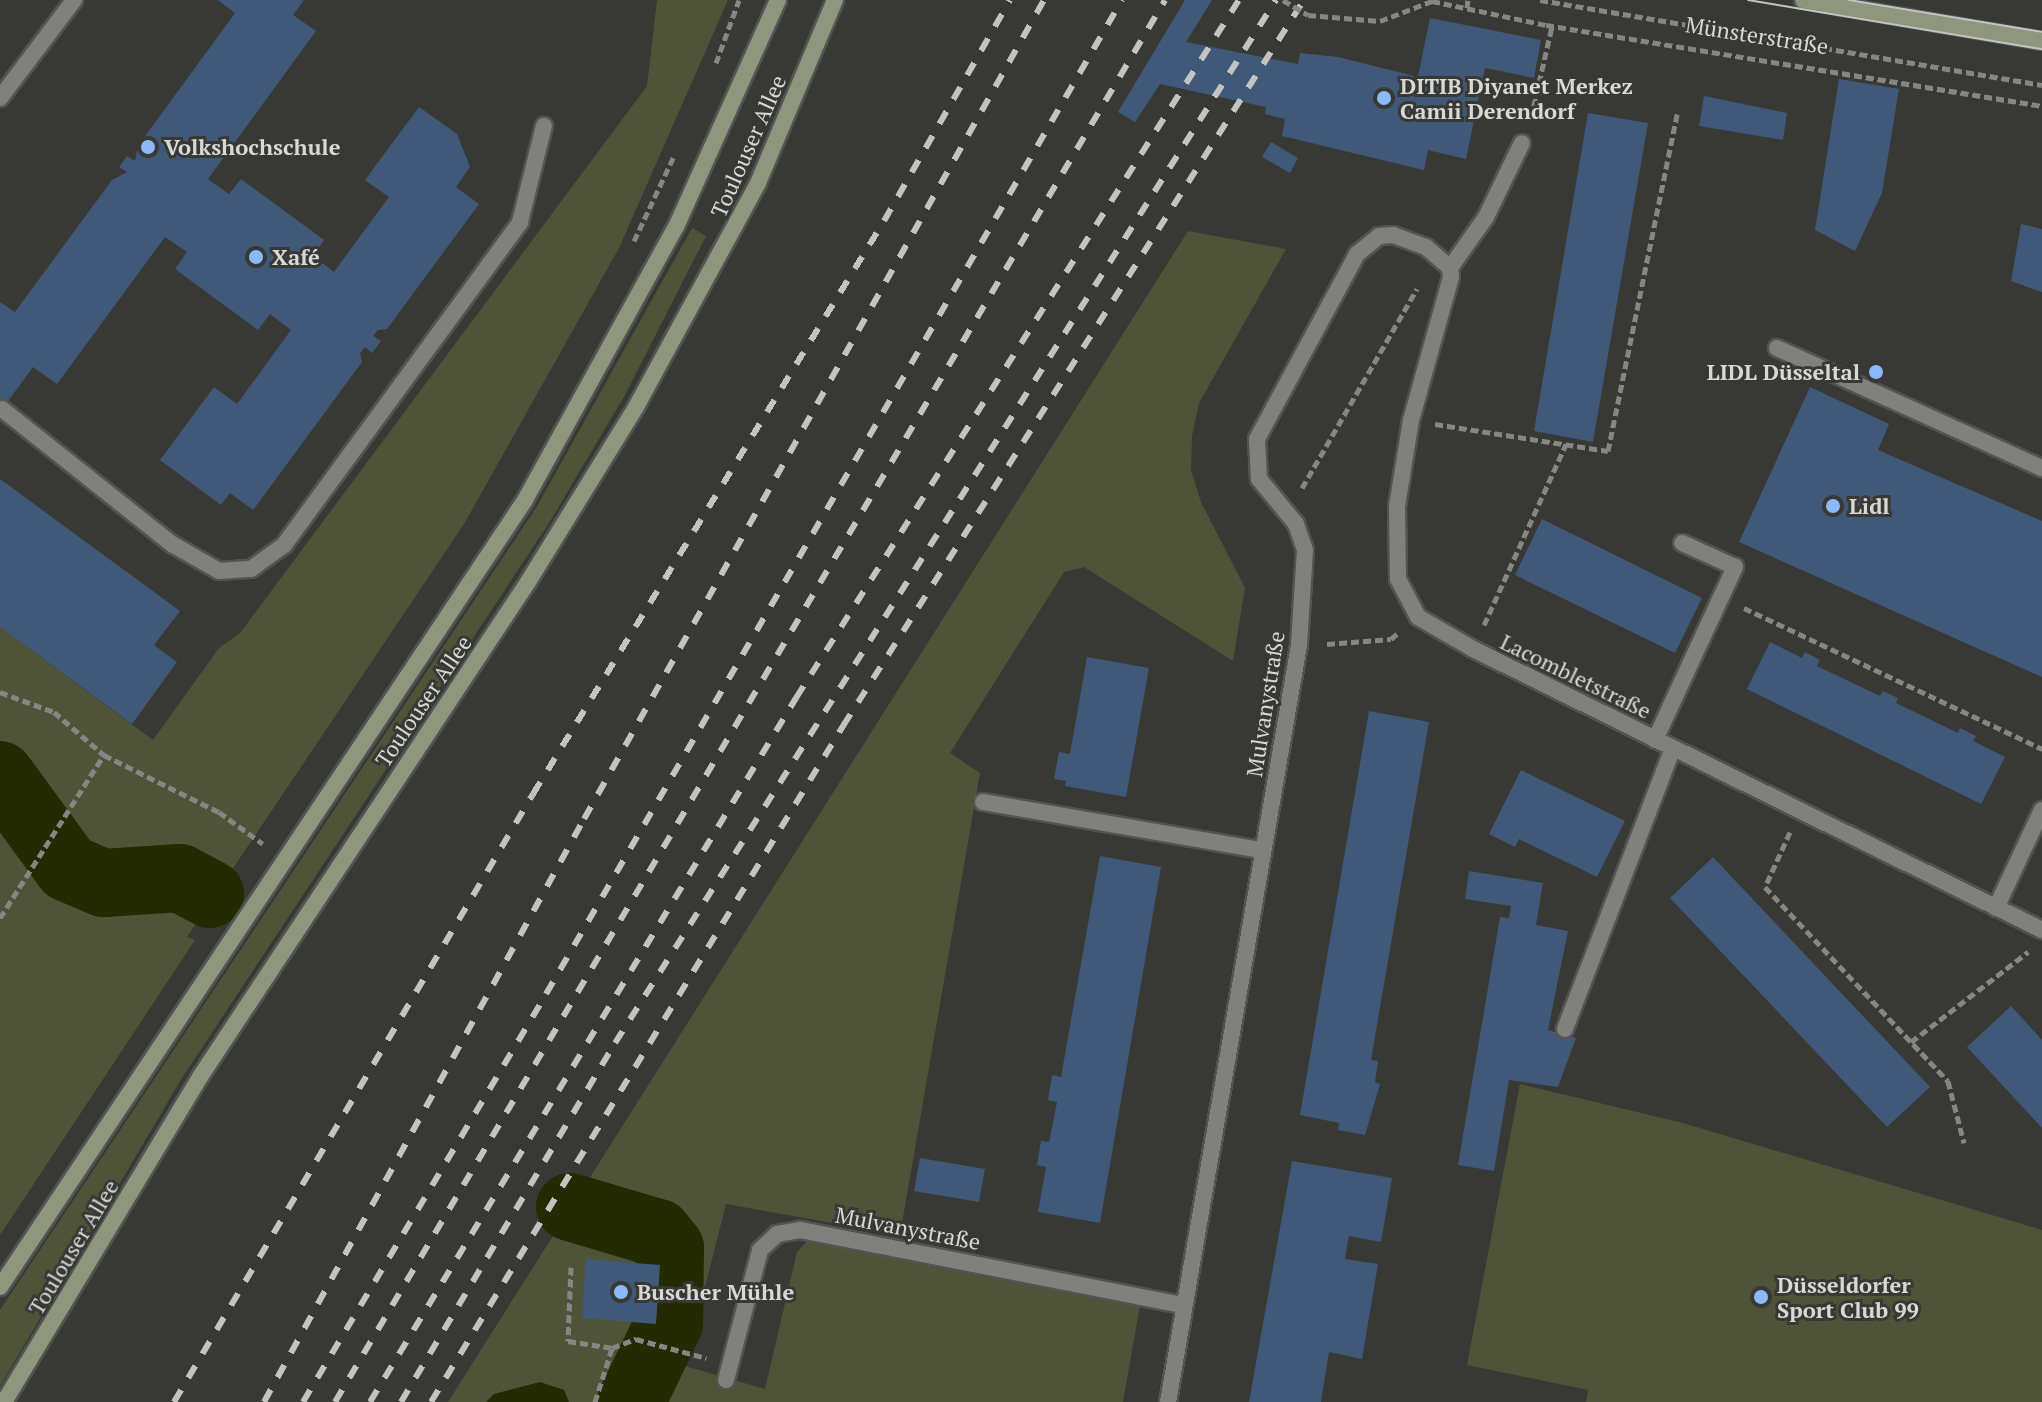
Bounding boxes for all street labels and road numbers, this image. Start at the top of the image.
street label: Münsterstraße [1684,11,1830,59]
street label: Toulouser Allee [705,71,791,221]
street label: Lacombletstraße [1496,628,1656,724]
street label: Mulvanystraße [1240,629,1290,779]
street label: Toulouser Allee [369,630,477,772]
street label: Toulouser Allee [22,1175,124,1319]
street label: Mulvanystraße [833,1201,983,1255]

